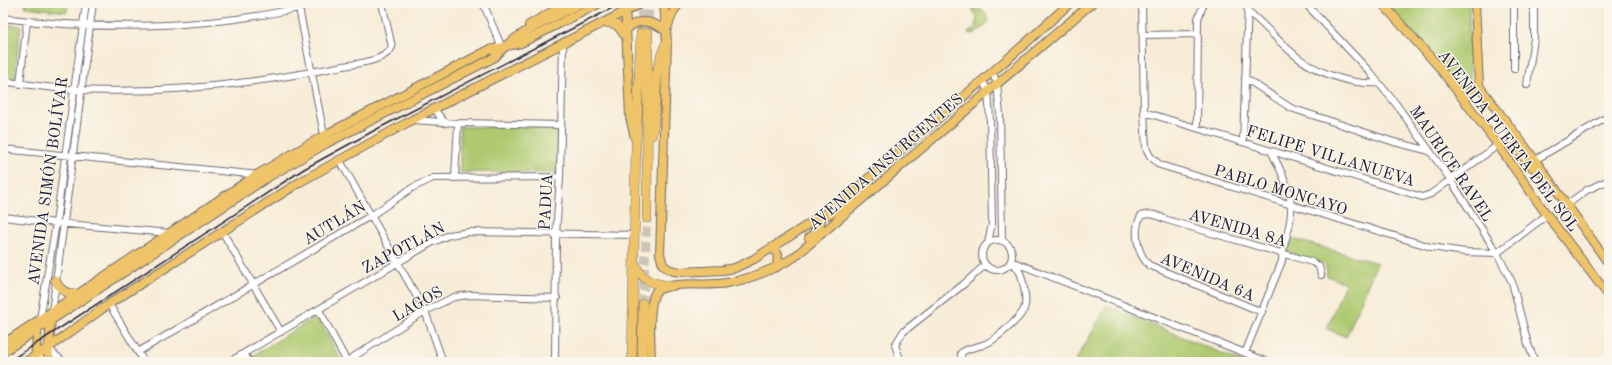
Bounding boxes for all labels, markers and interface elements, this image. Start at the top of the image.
street label: AVENIDA PUERTA DEL SOL [1434,47,1581,235]
street label: AVENIDA SIMÓN BOLÍVAR [21,75,72,287]
street label: AVENIDA INSURGENTES [806,91,967,234]
street label: MAURICE RAVEL [1406,103,1495,225]
street label: FELIPE VILLANUEVA [1244,124,1417,190]
street label: PABLO MONCAYO [1212,163,1349,219]
street label: PADUA [538,173,556,231]
street label: AUTLÁN [299,195,369,249]
street label: AVENIDA 8A [1187,207,1288,251]
street label: ZAPOTLÁN [358,217,448,277]
street label: AVENIDA 6A [1157,251,1257,305]
street label: LAGOS [390,284,446,325]

